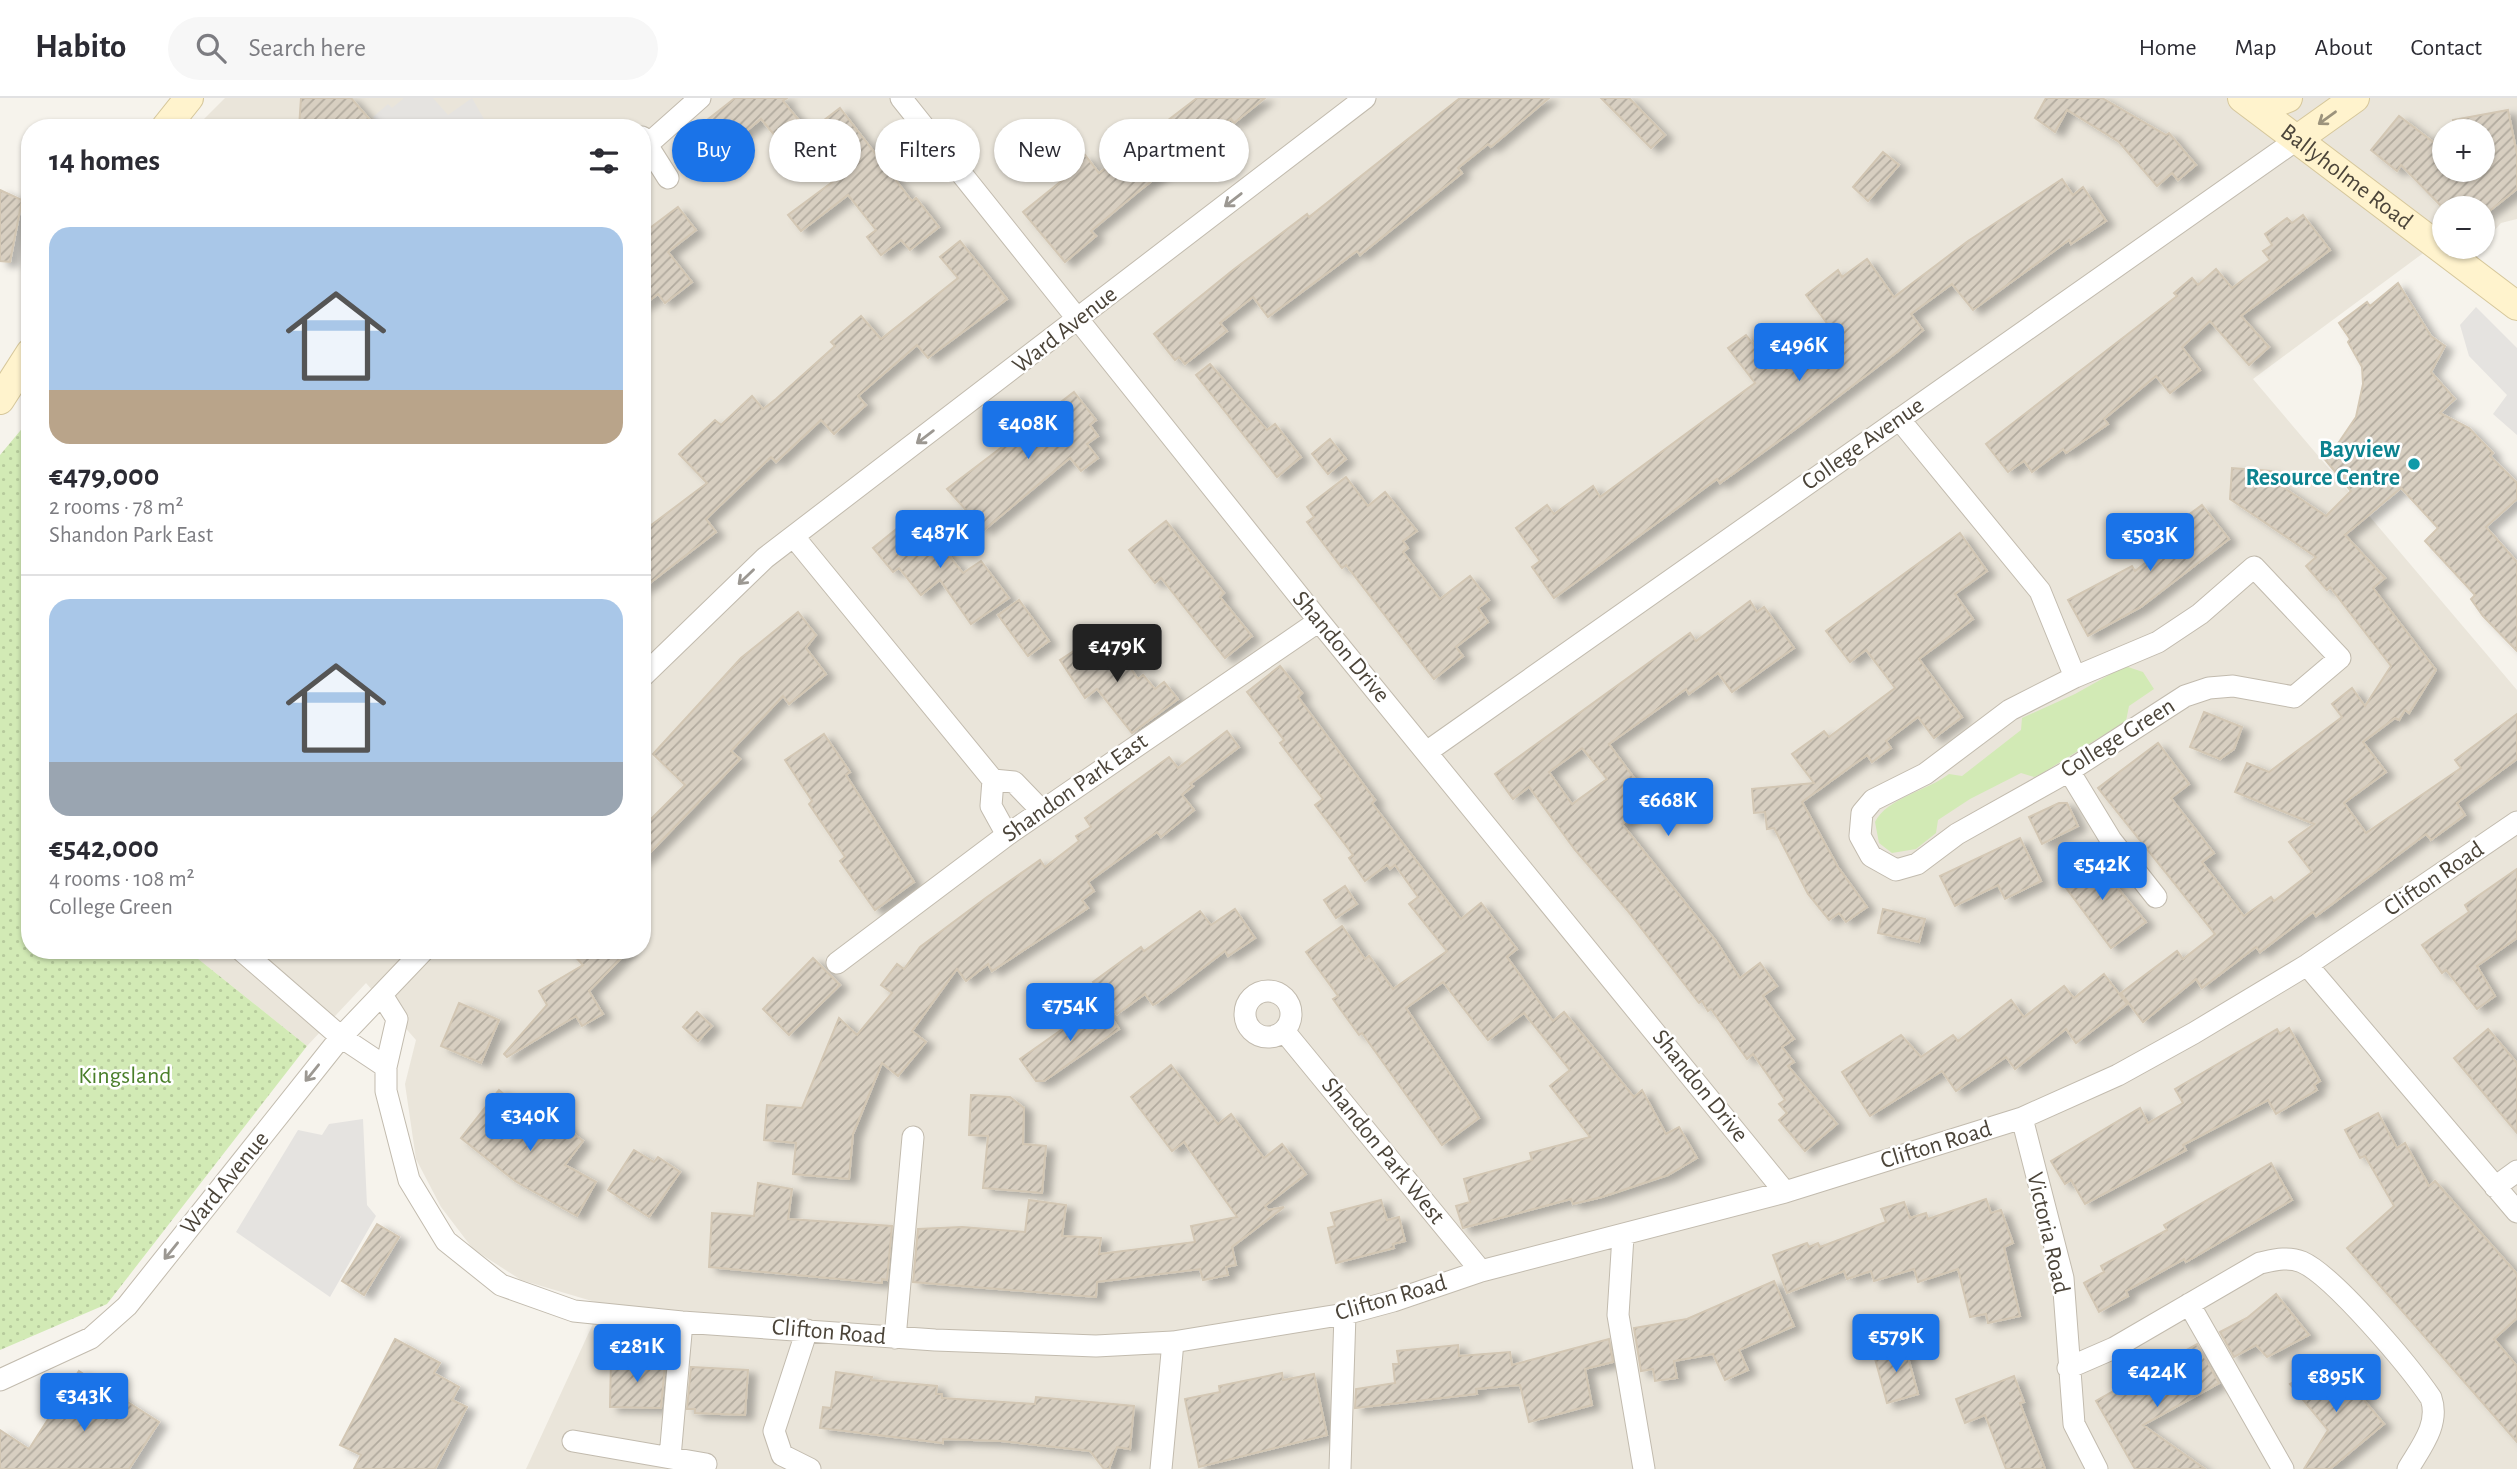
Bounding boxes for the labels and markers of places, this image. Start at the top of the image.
pin: €496K [1750,324,1848,383]
pin: €408K [979,402,1077,461]
place label: Bayview Resource Centre [2245,438,2400,490]
marker: Bayview Resource Centre [2406,456,2422,472]
pin: €487K [891,510,989,570]
pin: €503K [2101,514,2199,573]
pin: €479K [1068,624,1166,684]
pin: €668K [1619,778,1717,838]
pin: €542K [2053,842,2151,902]
pin: €754K [1021,984,1119,1043]
pin: €340K [481,1094,579,1153]
pin: €579K [1847,1314,1945,1374]
pin: €281K [588,1324,686,1384]
pin: €424K [2108,1350,2206,1409]
pin: €895K [2287,1354,2385,1414]
pin: €343K [35,1374,133,1433]

